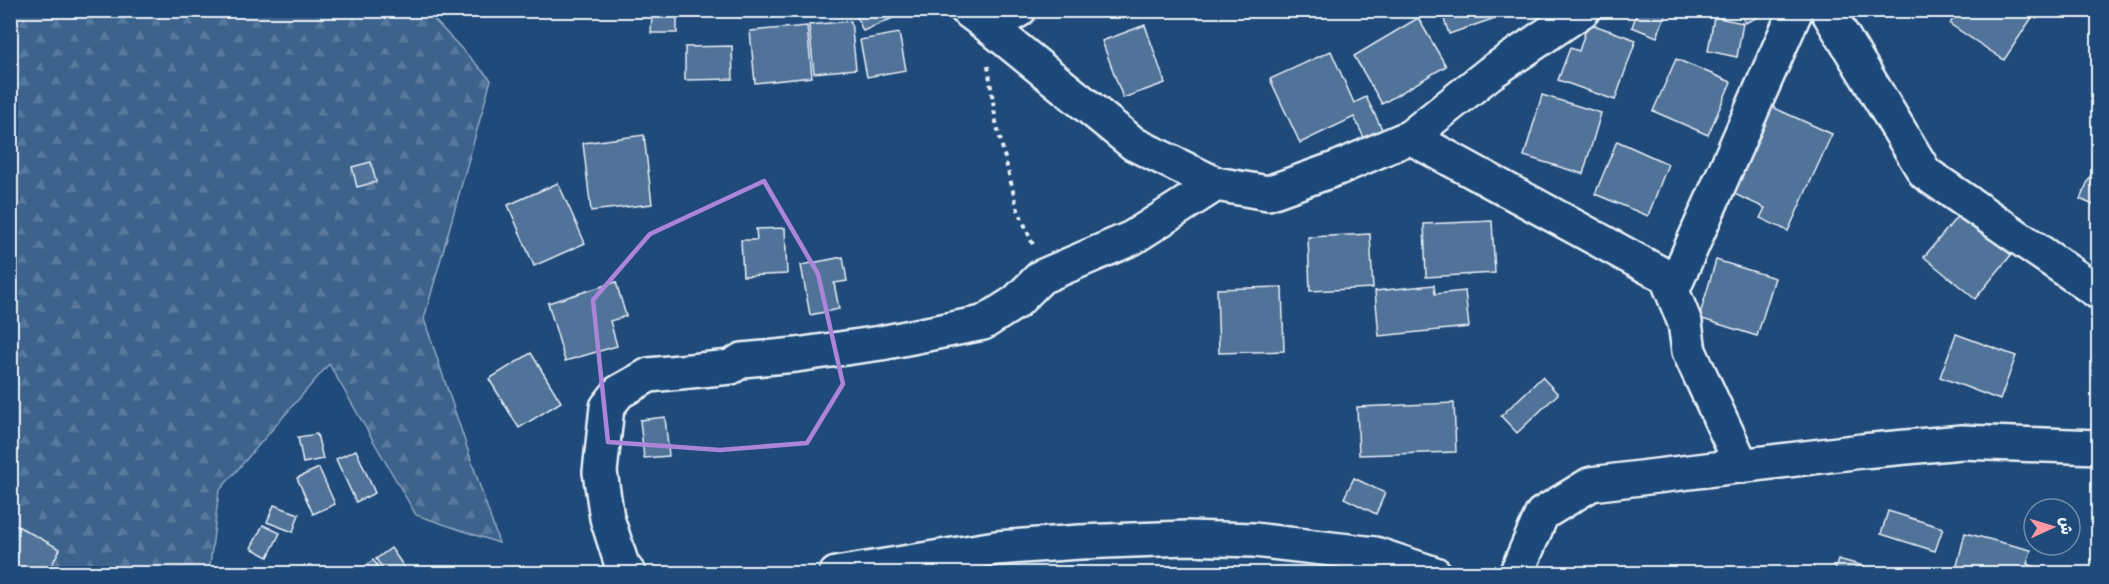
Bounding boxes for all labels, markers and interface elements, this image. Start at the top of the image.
north arrow [2022,497,2082,557]
text: ش [2056,517,2076,535]

